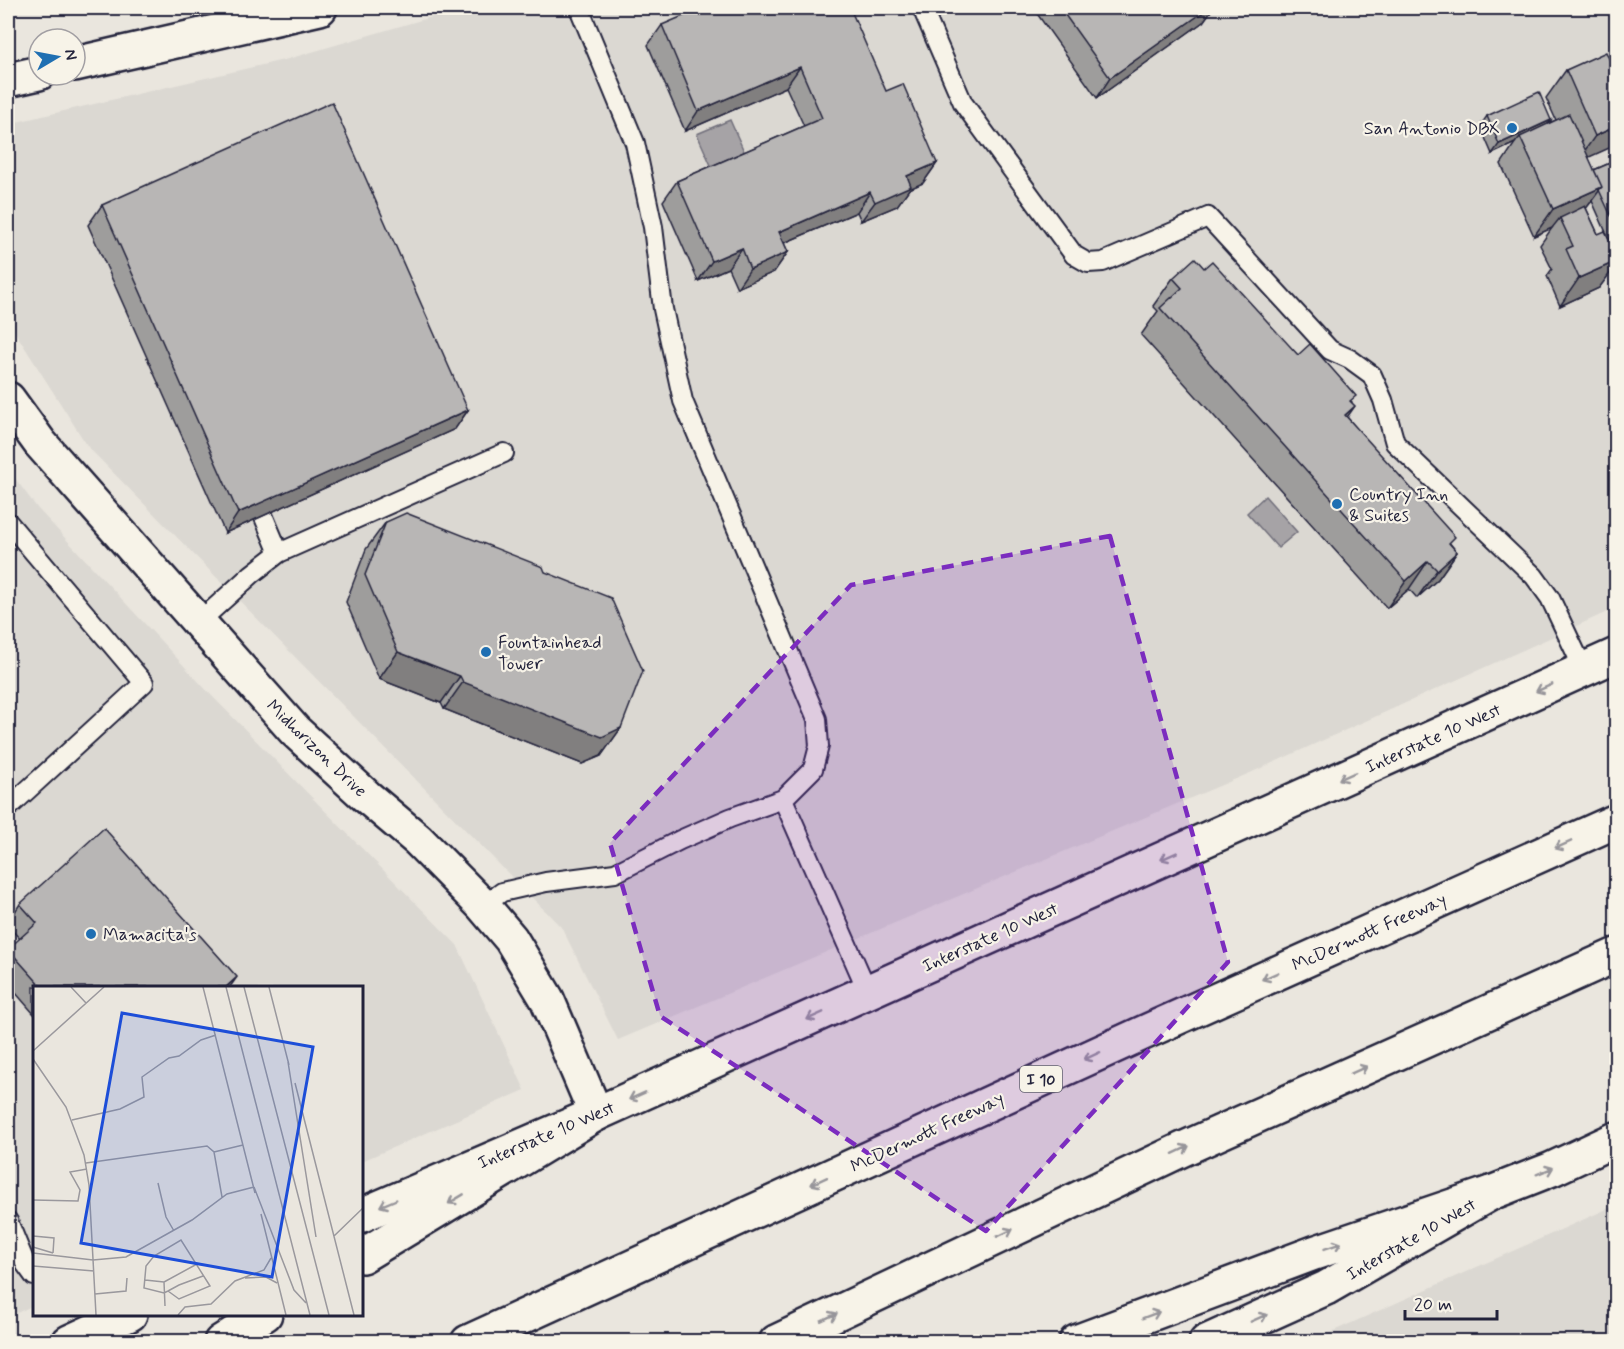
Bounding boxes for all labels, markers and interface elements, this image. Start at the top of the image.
north arrow [27,27,87,87]
text: N [59,48,82,62]
place label: San Antonio DBX [1364,117,1500,141]
marker: San Antonio DBX [1505,121,1519,135]
place label: Country Inn & Suites [1349,483,1448,528]
marker: Country Inn & Suites [1330,497,1344,511]
place label: Fountainhead Tower [498,631,602,676]
marker: Fountainhead Tower [479,645,493,659]
one-way arrow [1535,683,1554,694]
street label: Midhorizon Drive [261,694,372,803]
street label: Interstate 10 West [1362,698,1506,780]
one-way arrow [1338,772,1356,783]
one-way arrow [1555,840,1573,851]
one-way arrow [1160,852,1178,863]
street label: McDermott Freeway [1288,888,1450,978]
street label: Interstate 10 West [919,897,1063,979]
place label: Mamacita's [103,923,197,947]
marker: Mamacita's [84,927,98,941]
one-way arrow [1261,971,1280,982]
inset map [33,986,363,1316]
one-way arrow [806,1010,824,1022]
one-way arrow [1084,1051,1102,1063]
one-way arrow [1350,1064,1368,1076]
road number: I 10 [1020,1066,1062,1092]
street label: McDermott Freeway [847,1087,1008,1179]
one-way arrow [628,1090,646,1102]
street label: Interstate 10 West [474,1096,619,1176]
one-way arrow [1172,1144,1190,1156]
one-way arrow [1535,1165,1554,1176]
one-way arrow [811,1175,829,1187]
one-way arrow [448,1193,465,1205]
street label: Interstate 10 West [1342,1193,1481,1287]
one-way arrow [379,1199,397,1210]
one-way arrow [995,1227,1013,1239]
one-way arrow [1323,1240,1342,1251]
scale bar [1405,1283,1496,1321]
text: 20 m [1414,1293,1452,1317]
one-way arrow [1141,1309,1160,1320]
one-way arrow [819,1310,837,1322]
one-way arrow [1250,1312,1268,1323]

